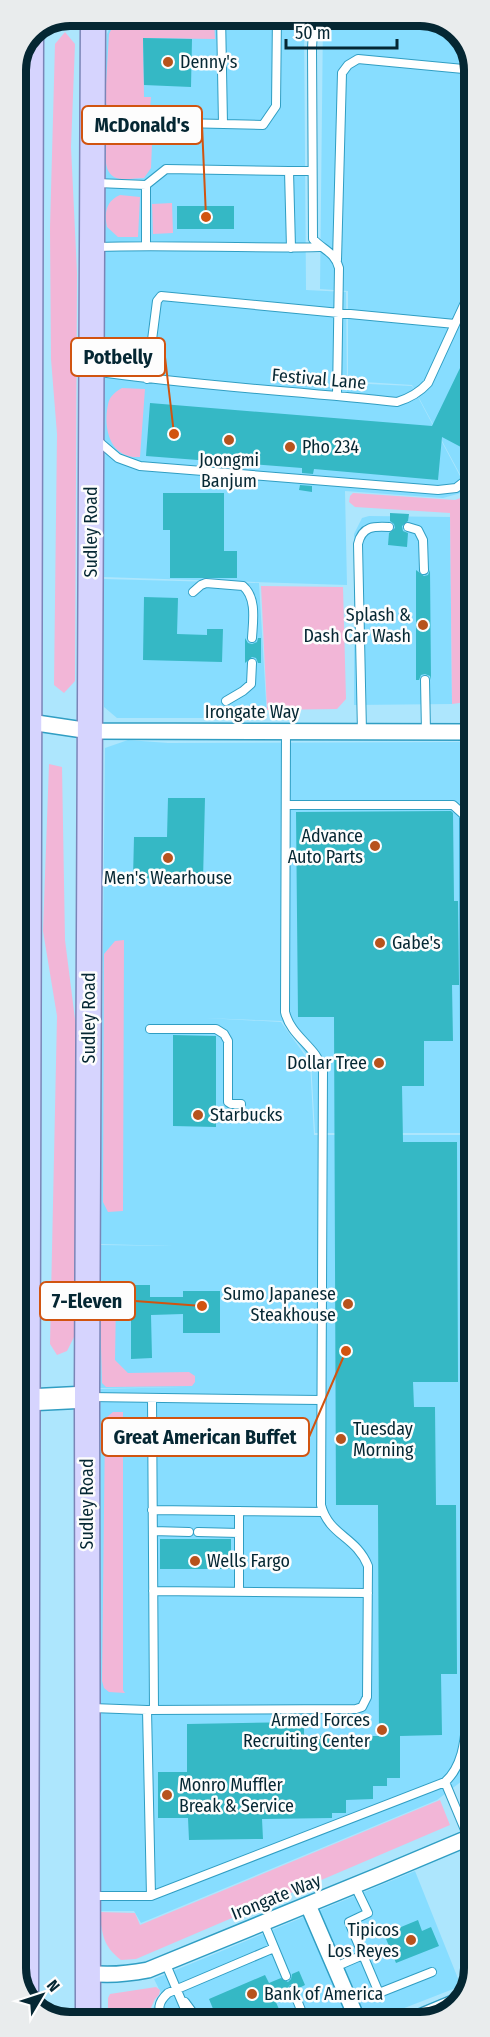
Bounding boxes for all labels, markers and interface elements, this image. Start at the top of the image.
scale bar [286,12,397,50]
text: 50 m [295,22,331,44]
place label: Denny's [180,51,238,73]
marker: Denny's [161,55,175,69]
callout: McDonald's [82,106,202,144]
text: McDonald's [94,113,190,137]
callout: Potbelly [71,338,165,376]
text: Potbelly [83,345,153,369]
street label: Festival Lane [271,364,367,394]
marker: Joongmi Banjum [222,433,236,447]
place label: Pho 234 [302,436,359,458]
marker: Pho 234 [283,440,297,454]
place label: Joongmi Banjum [199,449,259,492]
street label: Sudley Road [80,486,102,578]
place label: Splash & Dash Car Wash [304,604,411,647]
marker: Splash & Dash Car Wash [416,618,430,632]
street label: Irongate Way [205,701,299,723]
place label: Advance Auto Parts [288,825,363,868]
marker: Advance Auto Parts [368,839,382,853]
marker: Men's Wearhouse [161,851,175,865]
place label: Men's Wearhouse [104,867,232,889]
place label: Gabe's [392,932,441,954]
marker: Gabe's [373,936,387,950]
street label: Sudley Road [78,972,100,1064]
place label: Dollar Tree [287,1052,367,1074]
marker: Dollar Tree [372,1056,386,1070]
place label: Starbucks [210,1104,283,1126]
marker: Starbucks [191,1108,205,1122]
callout: 7-Eleven [40,1282,135,1320]
place label: Sumo Japanese Steakhouse [223,1283,336,1326]
text: 7-Eleven [52,1289,122,1313]
marker: Sumo Japanese Steakhouse [341,1297,355,1311]
callout: Great American Buffet [102,1418,309,1456]
place label: Tuesday Morning [353,1418,414,1461]
text: Great American Buffet [113,1425,298,1449]
marker: Tuesday Morning [334,1432,348,1446]
street label: Sudley Road [76,1458,98,1550]
place label: Wells Fargo [207,1550,290,1572]
marker: Wells Fargo [188,1554,202,1568]
place label: Armed Forces Recruiting Center [243,1709,371,1752]
marker: Armed Forces Recruiting Center [375,1723,389,1737]
place label: Monro Muffler Break & Service [179,1774,294,1817]
marker: Monro Muffler Break & Service [160,1788,174,1802]
street label: Irongate Way [228,1869,324,1925]
place label: Tipicos Los Reyes [327,1919,399,1962]
marker: Tipicos Los Reyes [404,1933,418,1947]
north arrow [12,1965,72,2025]
text: N [43,1976,64,1996]
place label: Bank of America [264,1983,384,2005]
marker: Bank of America [245,1987,259,2001]

